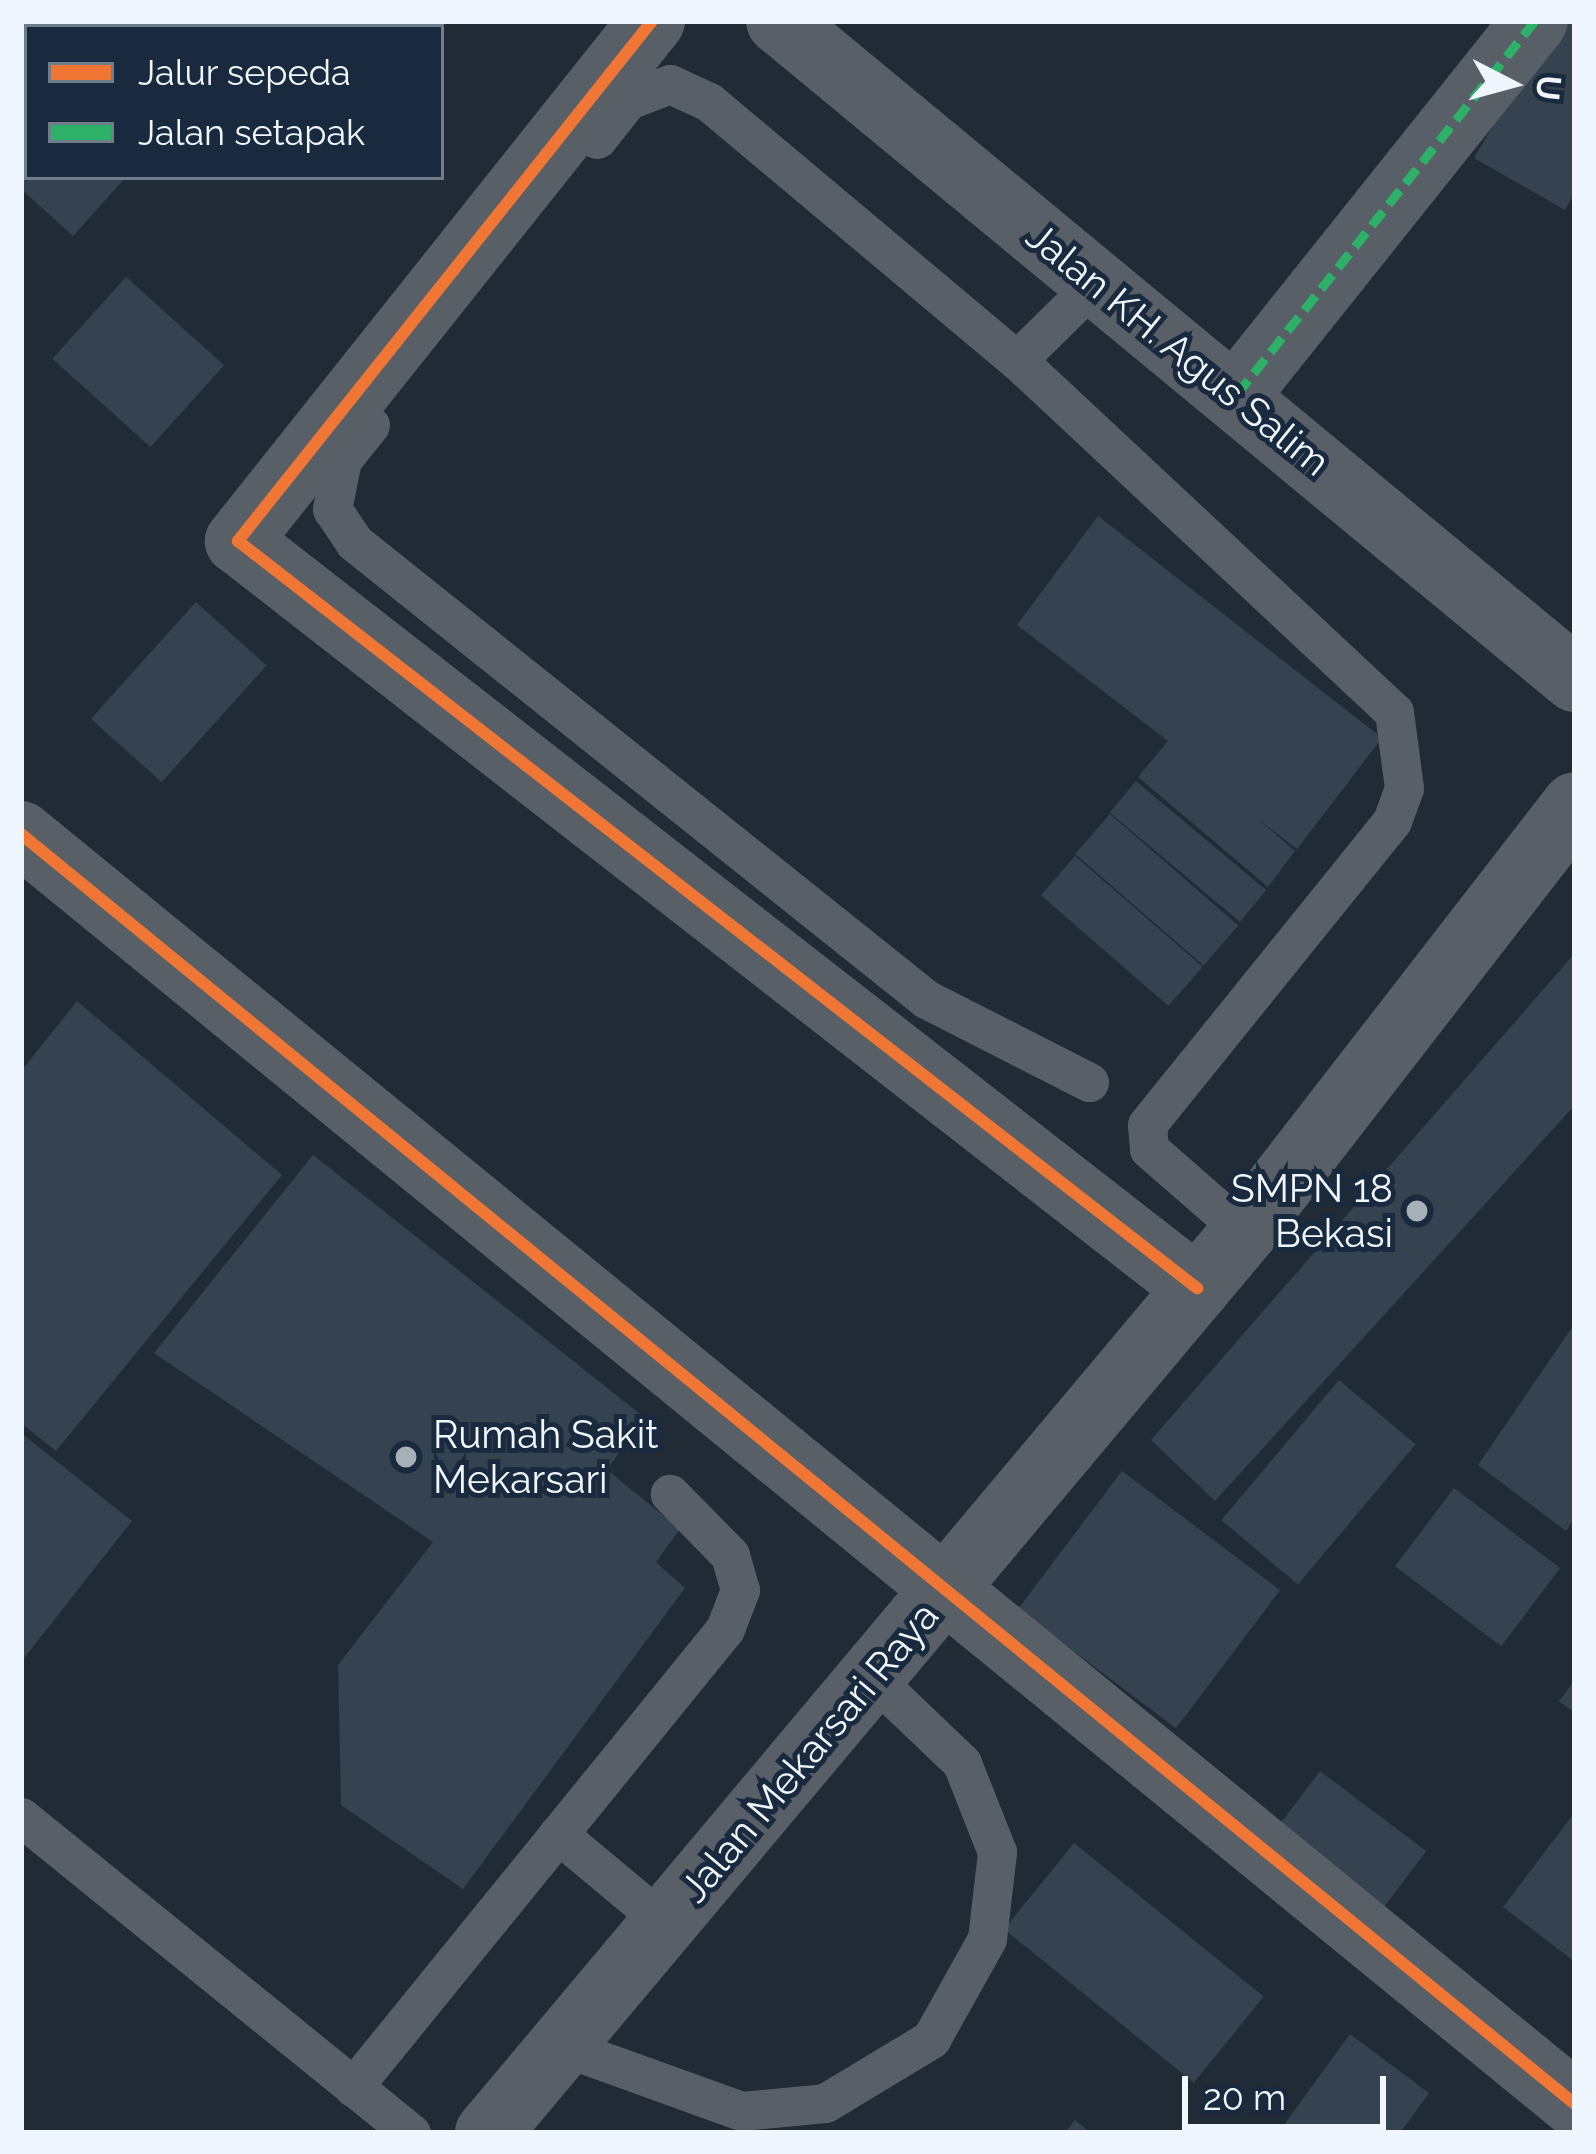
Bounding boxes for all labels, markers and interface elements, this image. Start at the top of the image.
legend [24,24,444,180]
north arrow [1452,24,1572,144]
text: Jalur sepeda [138,51,351,93]
text: U [1528,73,1569,102]
text: Jalan setapak [138,111,365,153]
street label: Jalan KH. Agus Salim [1017,212,1339,486]
place label: SMPN 18 Bekasi [1231,1166,1393,1257]
marker: SMPN 18 Bekasi [1404,1198,1430,1224]
place label: Rumah Sakit Mekarsari [433,1412,658,1503]
marker: Rumah Sakit Mekarsari [390,1441,422,1473]
street label: Jalan Mekarsari Raya [670,1593,948,1911]
scale bar [1188,2052,1392,2126]
text: 20 m [1203,2076,1286,2118]

